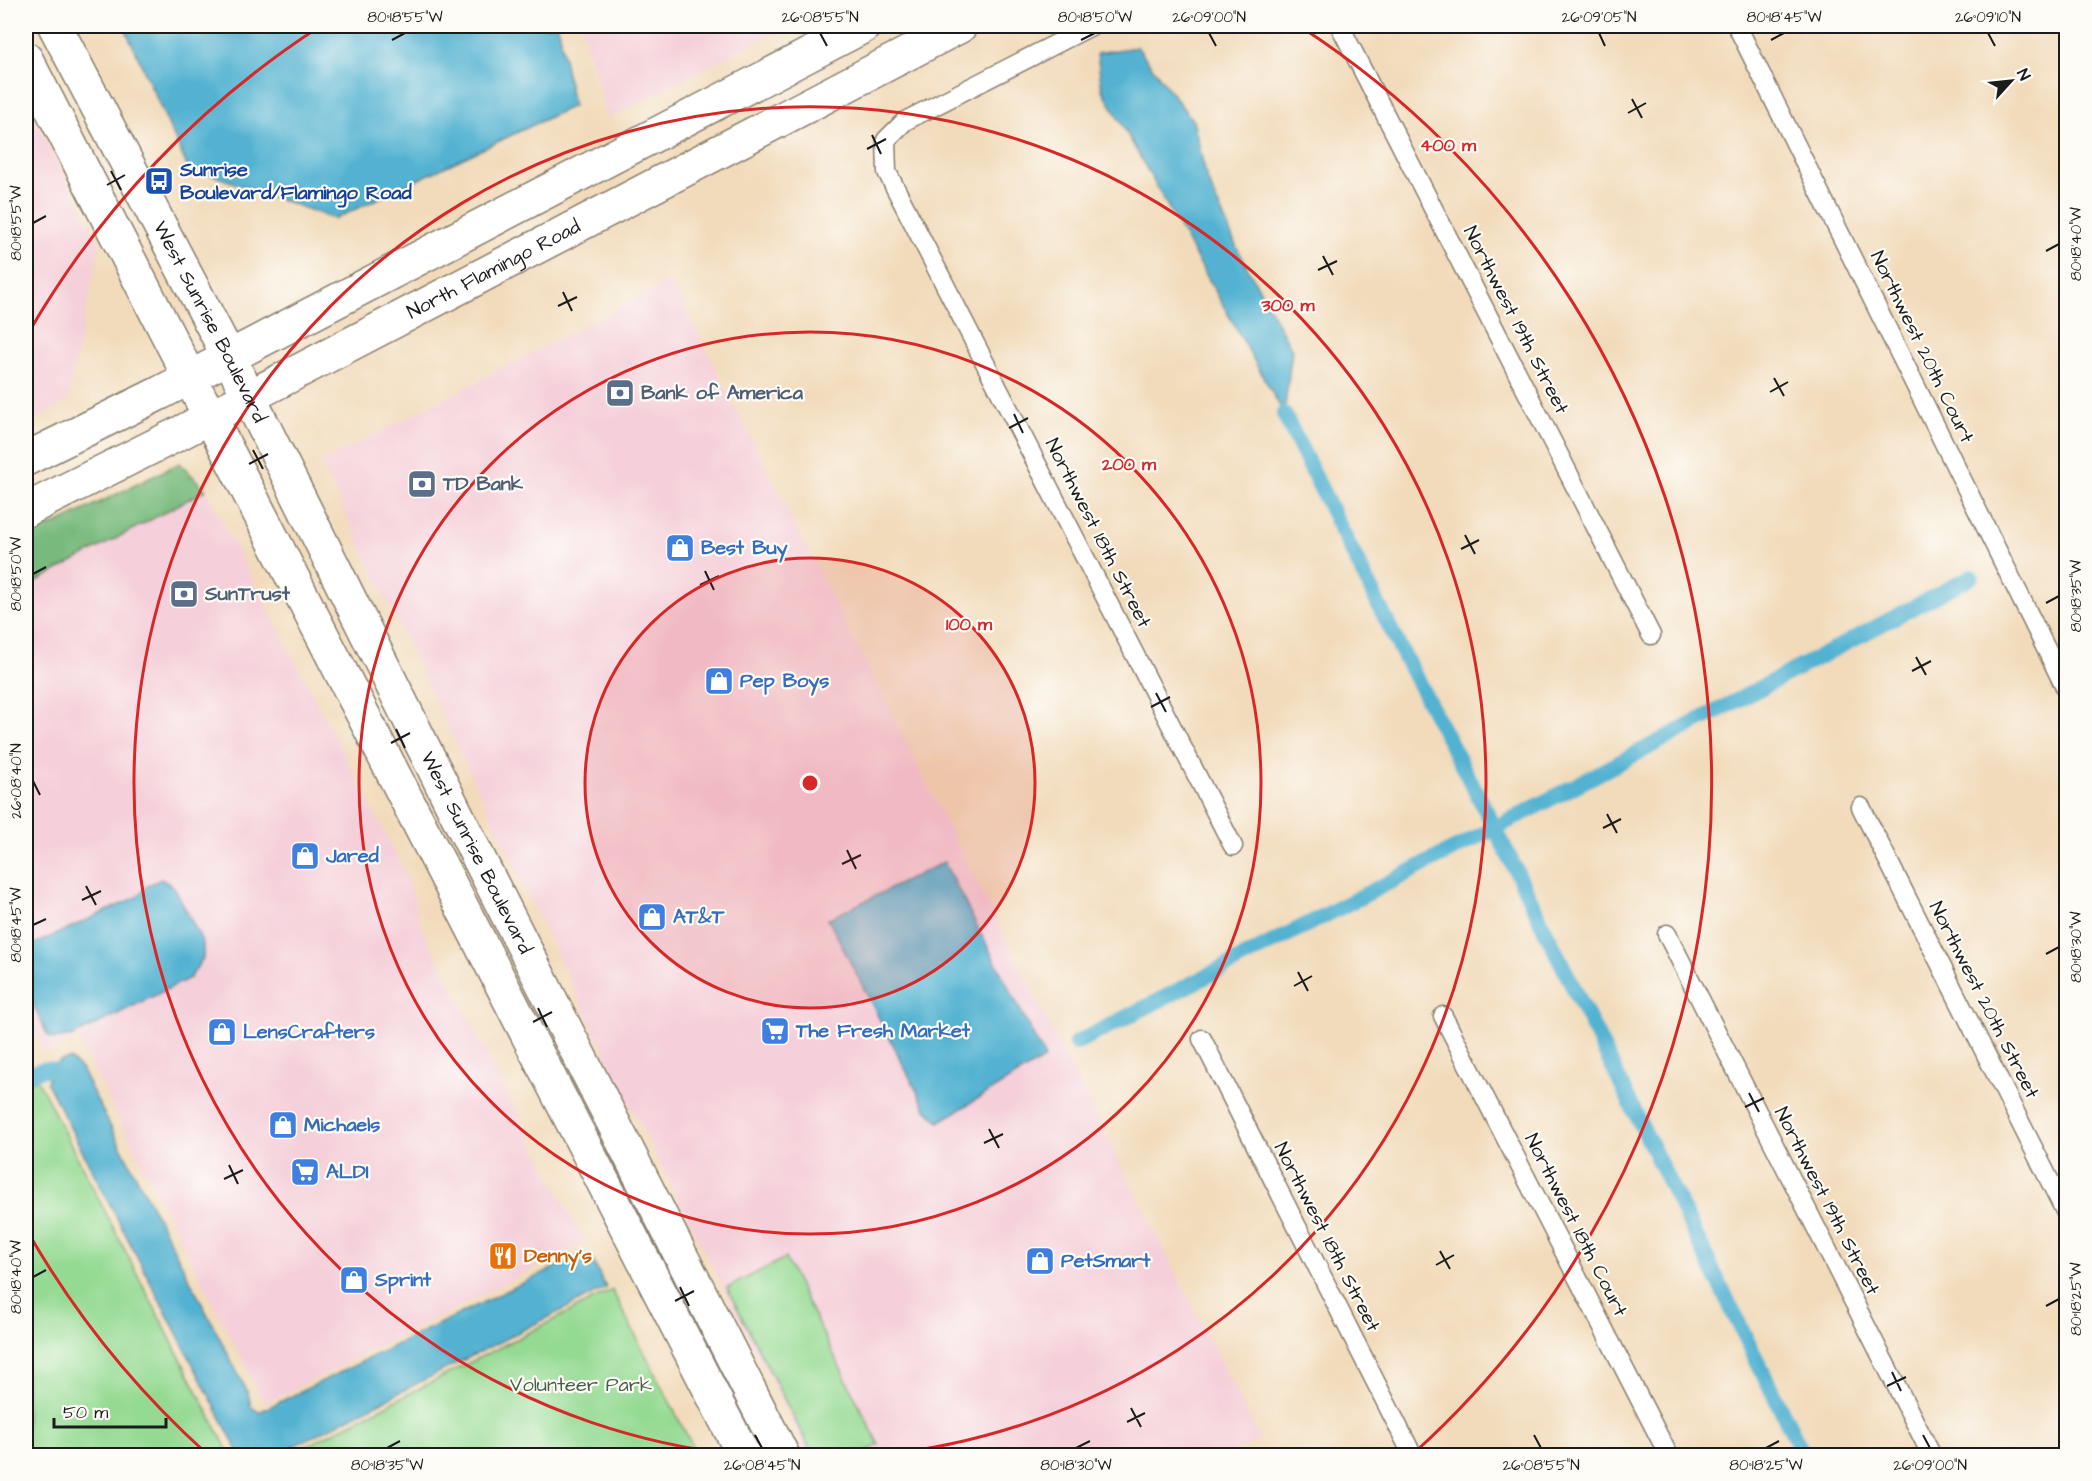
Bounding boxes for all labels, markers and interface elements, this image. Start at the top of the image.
text: 80°18'55"W [367,7,443,28]
text: 26°08'55"N [781,7,859,28]
text: 80°18'50"W [1058,7,1132,28]
text: 26°09'00"N [1172,7,1246,28]
text: 26°09'05"N [1562,7,1636,28]
text: 80°18'45"W [1746,7,1822,28]
text: 26°09'10"N [1955,7,2021,28]
north arrow [1981,51,2041,111]
text: N [2011,65,2036,84]
text: 400 m [1420,133,1477,158]
place label: Sunrise Boulevard/Flamingo Road [179,156,413,208]
bus stop icon: Sunrise Boulevard/Flamingo Road [143,165,175,197]
text: 80°18'55"W [6,185,27,261]
text: 80°18'40"W [2066,207,2087,281]
street label: North Flamingo Road [402,212,585,326]
street label: West Sunrise Boulevard [146,216,273,427]
street label: Northwest 19th Street [1456,221,1576,419]
street label: Northwest 20th Court [1863,246,1981,448]
text: 300 m [1260,293,1316,318]
bank icon: Bank of America [604,377,636,409]
place label: Bank of America [641,379,804,407]
street label: Northwest 18th Street [1038,433,1158,633]
text: 200 m [1101,452,1157,477]
bank icon: TD Bank [406,468,438,500]
place label: TD Bank [442,470,524,498]
shop icon: Best Buy [664,532,696,564]
place label: Best Buy [701,534,788,563]
text: 80°18'50"W [6,537,27,611]
text: 80°18'35"W [2066,560,2087,632]
bank icon: SunTrust [168,578,200,610]
place label: SunTrust [204,580,291,608]
text: 100 m [946,612,993,637]
shop icon: Pep Boys [703,665,735,697]
place label: Pep Boys [740,667,829,696]
text: 26°08'40"N [6,743,27,819]
street label: West Sunrise Boulevard [414,747,539,959]
centre of rings [800,773,820,793]
shop icon: Jared [289,840,321,872]
place label: Jared [325,842,380,870]
text: 80°18'45"W [6,887,27,963]
street label: Northwest 20th Street [1922,897,2046,1103]
shop icon: AT&T [636,901,668,933]
place label: AT&T [673,903,725,931]
text: 80°18'30"W [2066,911,2087,983]
supermarket icon: The Fresh Market [759,1015,791,1047]
shop icon: LensCrafters [206,1016,238,1048]
place label: The Fresh Market [795,1017,971,1045]
place label: LensCrafters [243,1018,375,1046]
street label: Northwest 19th Street [1767,1102,1887,1300]
shop icon: Michaels [267,1109,299,1141]
place label: Michaels [304,1111,380,1139]
street label: Northwest 18th Court [1518,1129,1634,1321]
street label: Northwest 18th Street [1267,1137,1387,1337]
supermarket icon: ALDI [289,1156,321,1188]
place label: ALDI [326,1158,369,1186]
text: 80°18'40"W [6,1240,27,1314]
restaurant icon: Denny's [487,1240,519,1272]
place label: Denny's [524,1242,592,1271]
shop icon: PetSmart [1024,1245,1056,1277]
place label: PetSmart [1061,1247,1151,1275]
text: 80°18'25"W [2066,1262,2087,1336]
shop icon: Sprint [338,1264,370,1296]
place label: Sprint [374,1266,432,1294]
park label: Volunteer Park [510,1371,652,1399]
scale bar [54,1391,166,1429]
text: 50 m [63,1400,108,1425]
text: 80°18'35"W [351,1455,423,1476]
text: 26°08'45"N [724,1455,800,1476]
text: 80°18'30"W [1040,1455,1112,1476]
text: 26°08'55"N [1502,1455,1580,1476]
text: 80°18'25"W [1729,1455,1803,1476]
text: 26°09'00"N [1893,1455,1967,1476]

